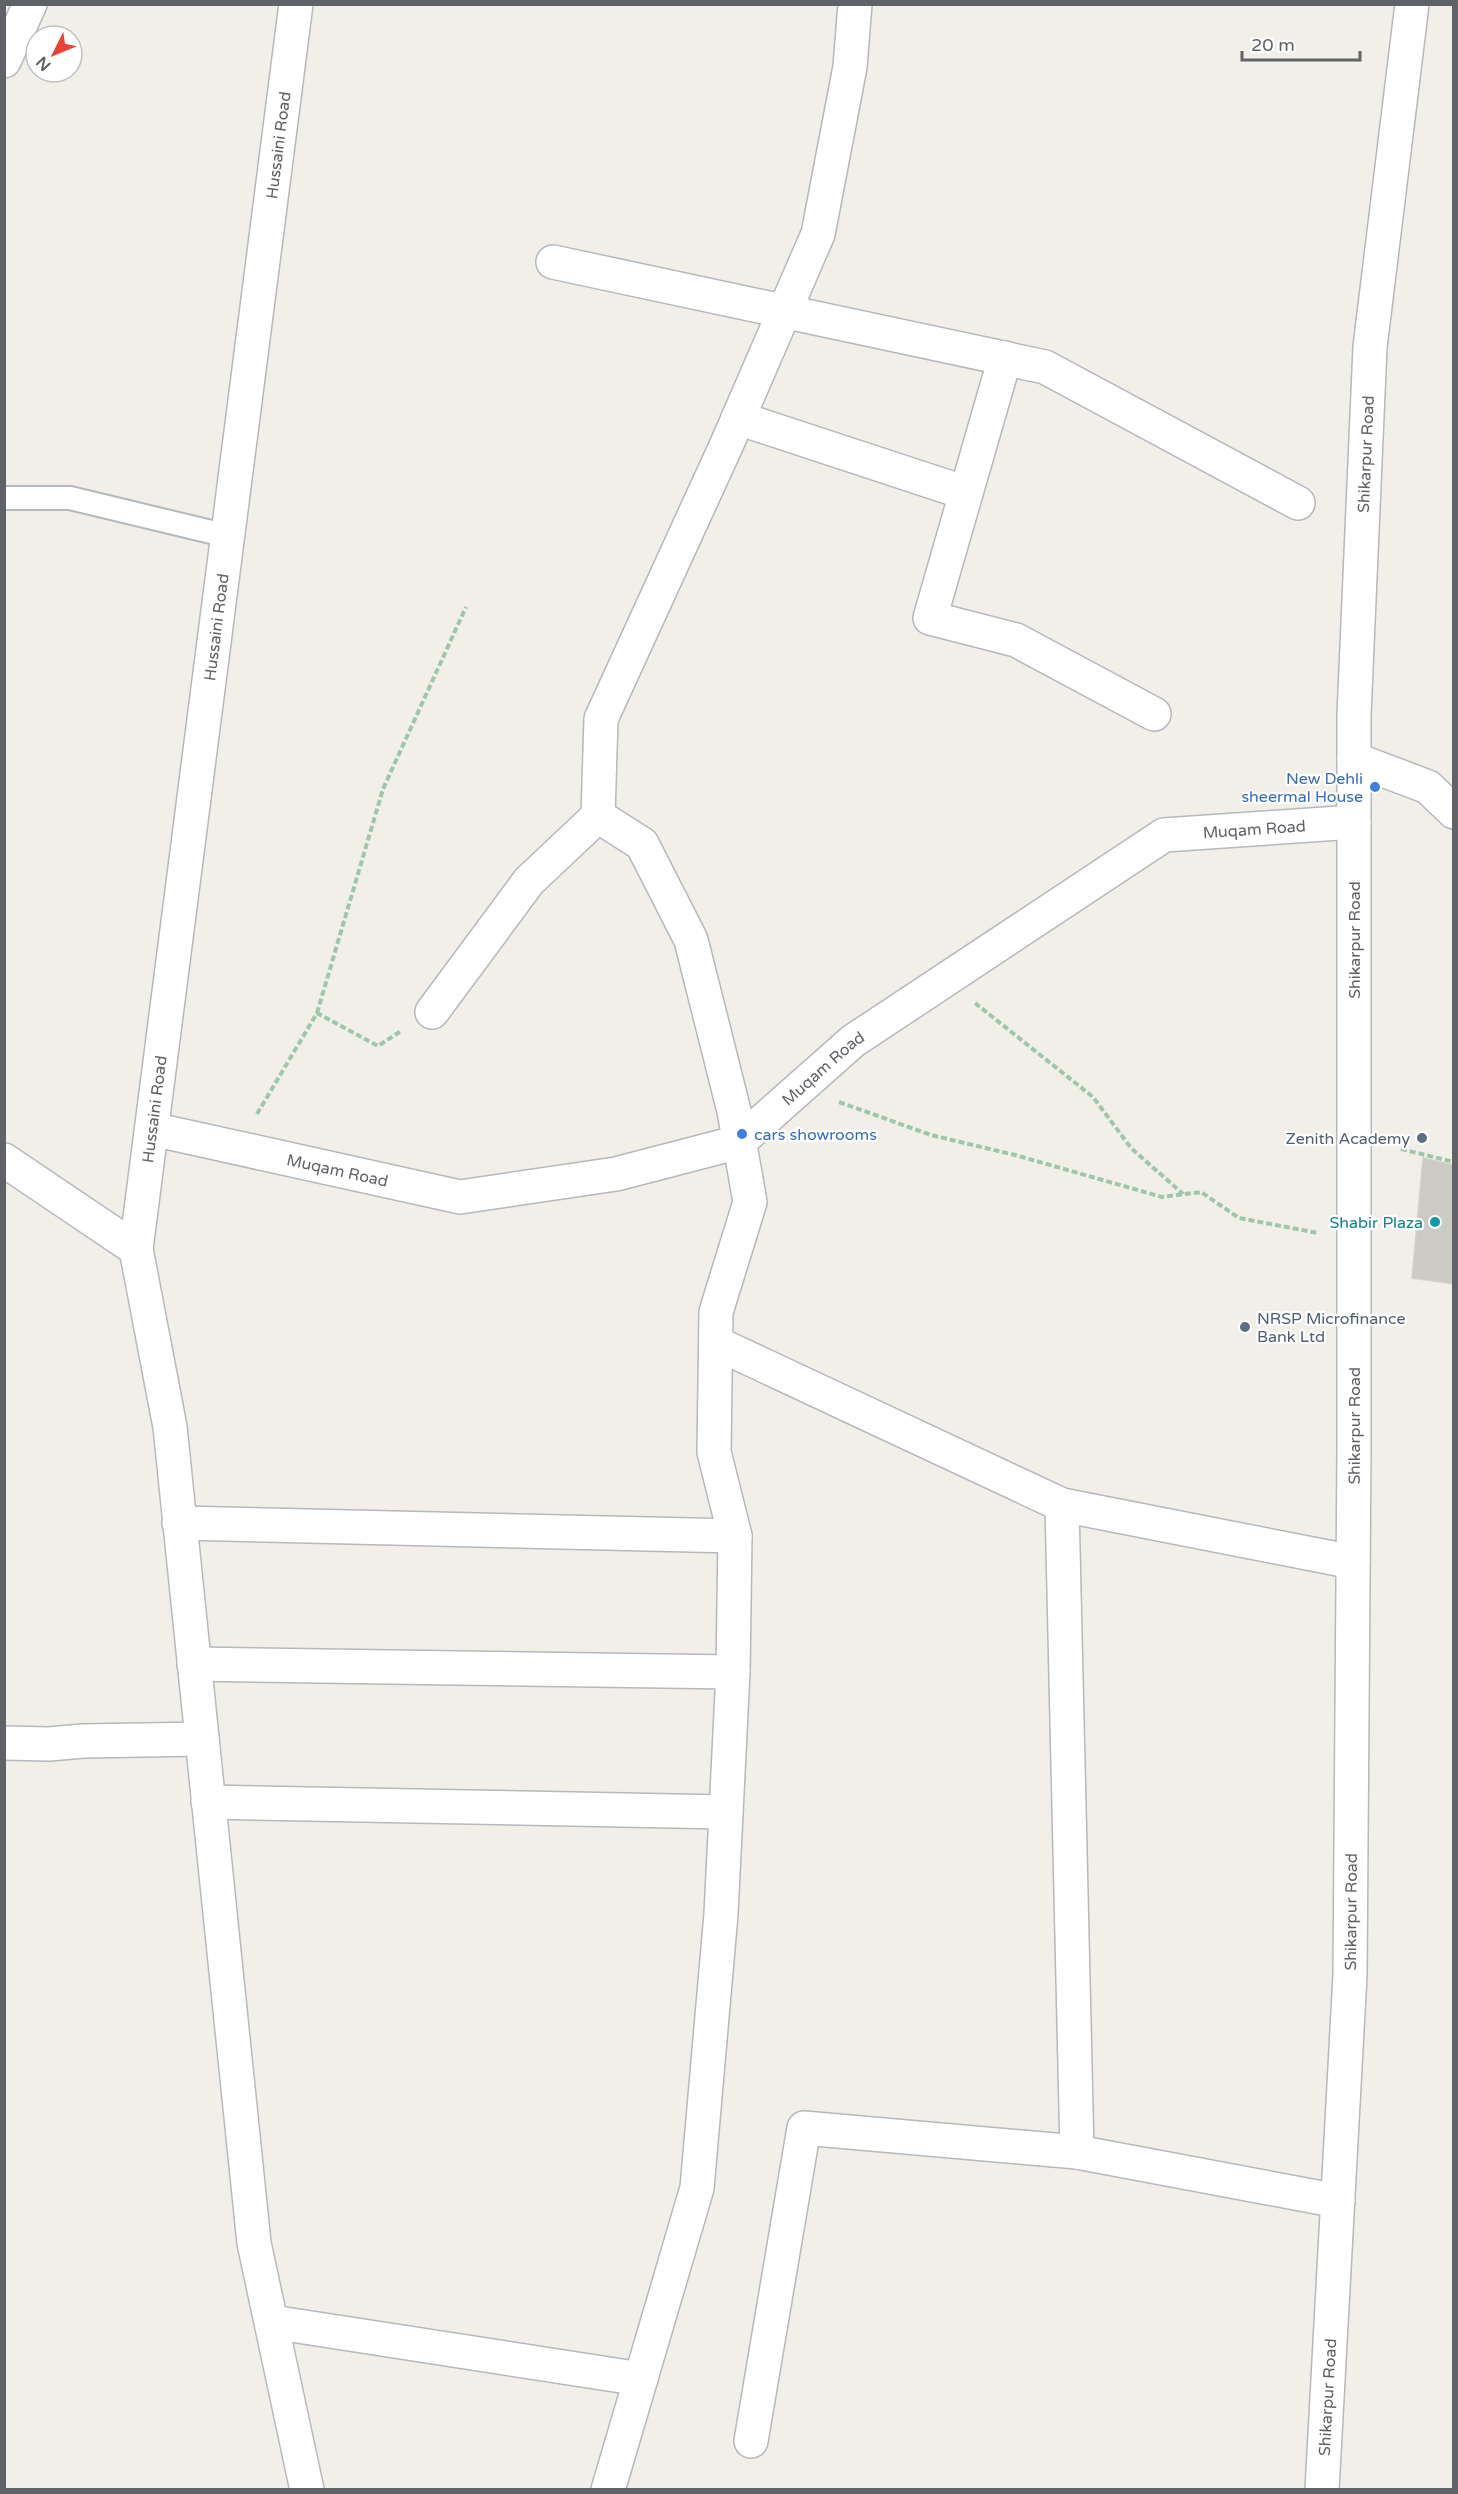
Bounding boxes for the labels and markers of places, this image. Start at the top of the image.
place label: New Dehli sheermal House [1241,769,1363,807]
marker: New Dehli sheermal House [1368,780,1382,794]
place label: cars showrooms [754,1125,877,1145]
marker: cars showrooms [735,1127,749,1141]
place label: Zenith Academy [1285,1129,1410,1149]
marker: Zenith Academy [1415,1131,1429,1145]
place label: Shabir Plaza [1330,1213,1423,1233]
marker: Shabir Plaza [1428,1215,1442,1229]
place label: NRSP Microfinance Bank Ltd [1257,1309,1406,1347]
marker: NRSP Microfinance Bank Ltd [1238,1320,1252,1334]

